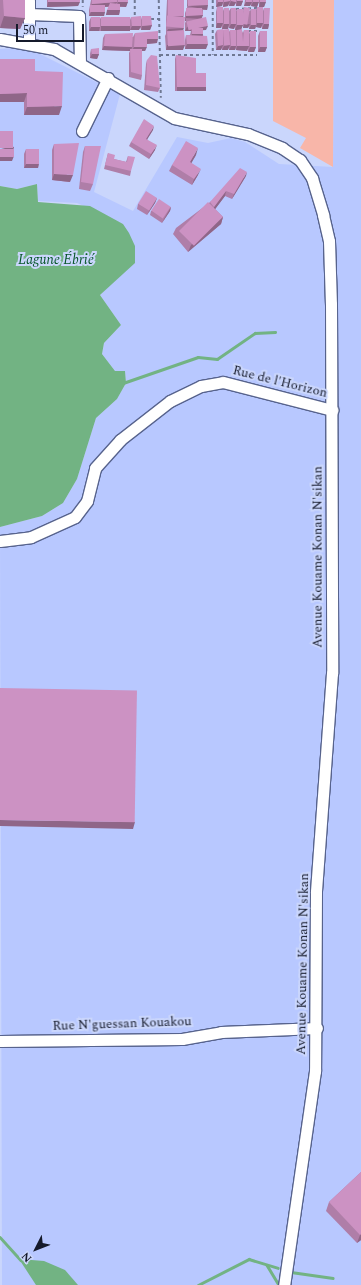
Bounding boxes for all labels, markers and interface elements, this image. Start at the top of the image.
scale bar [18,16,86,42]
text: 50 m [23,21,48,40]
water label: Lagune Ébrié [18,252,94,268]
street label: Rue de l'Horizon [231,363,329,401]
street label: Avenue Kouame Konan N'sikan [310,466,326,648]
street label: Avenue Kouame Konan N'sikan [294,873,312,1055]
street label: Rue N'guessan Kouakou [52,1014,192,1034]
north arrow [16,1229,56,1269]
text: N [17,1248,36,1266]

